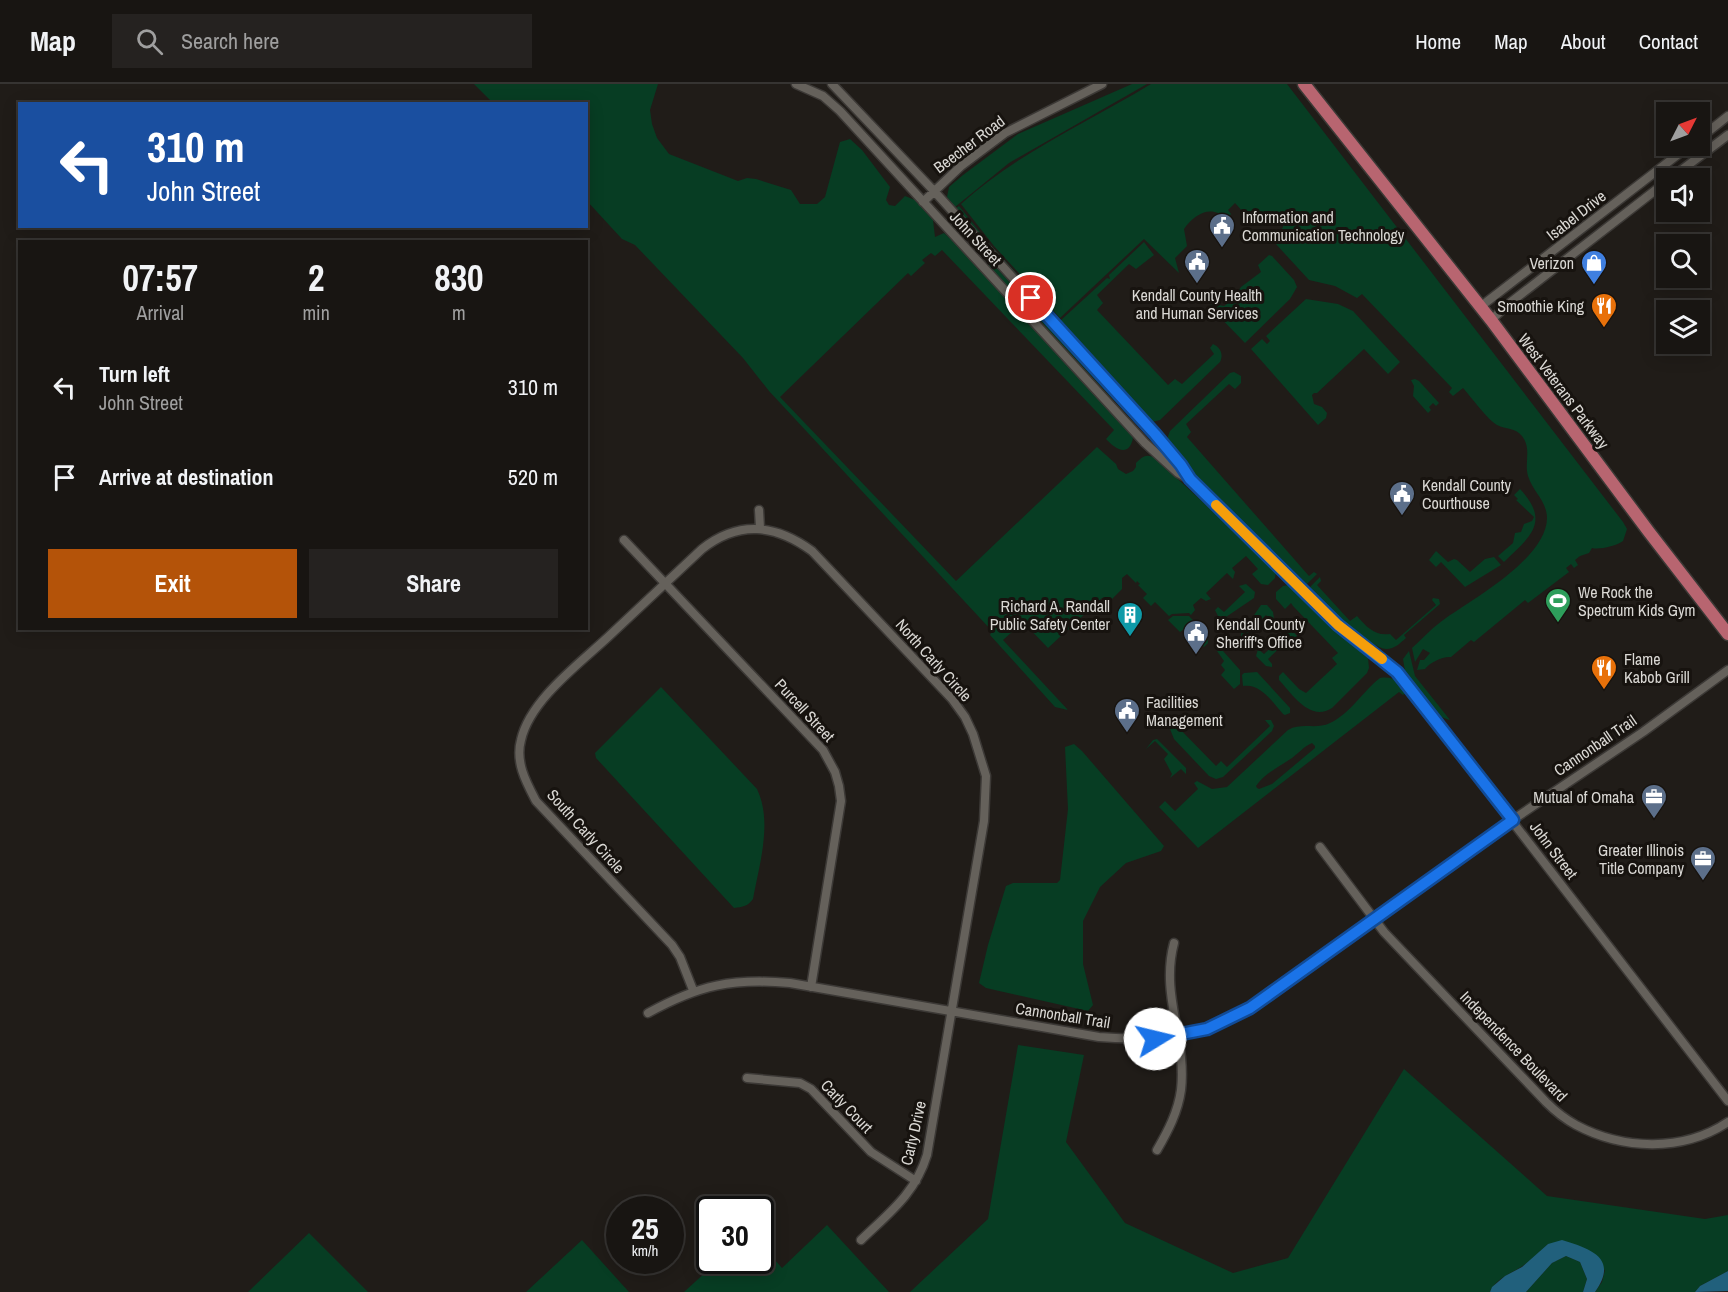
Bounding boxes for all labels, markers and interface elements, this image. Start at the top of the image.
search box [112,14,532,68]
text: Map [30,22,76,60]
icon: search [133,25,166,58]
text: Search here [181,26,279,56]
text: Home [1415,27,1461,56]
text: Map [1494,27,1528,56]
text: About [1561,27,1606,56]
text: Contact [1639,27,1698,56]
north arrow [1656,102,1710,156]
map controls [1656,102,1710,354]
street label: Beecher Road [929,110,1009,178]
text: 310 m [147,119,245,175]
icon: left [48,126,126,204]
button: sound [1656,168,1710,222]
text: John Street [147,173,260,209]
street label: Isabel Drive [1542,185,1610,245]
street label: John Street [945,206,1007,270]
place label: Information and Communication Technology [1242,206,1405,246]
public building icon: Information and Communication Technology [1207,211,1237,249]
button: search [1656,234,1710,288]
public building icon: Kendall County Health and Human Services [1182,247,1212,285]
shop icon: Verizon [1579,248,1609,286]
place label: Verizon [1530,252,1574,274]
text: 07:57 [122,254,198,302]
text: 2 [308,254,324,302]
text: 830 [434,254,484,302]
pin [1005,272,1056,323]
icon: arrive [1014,281,1047,314]
place label: Kendall County Health and Human Services [1132,284,1262,324]
restaurant icon: Smoothie King [1589,291,1619,329]
place label: Smoothie King [1497,295,1585,317]
text: Arrival [137,299,184,326]
text: min [302,299,330,326]
text: m [452,299,466,326]
button: layers [1656,300,1710,354]
street label: West Veterans Parkway [1513,329,1615,453]
text: Turn left [99,359,170,389]
icon: left [48,371,81,404]
text: 310 m [508,372,558,402]
text: John Street [99,389,183,416]
icon: arrive [48,461,81,494]
text: Arrive at destination [99,462,273,492]
text: 520 m [508,462,558,492]
place label: Kendall County Courthouse [1422,474,1511,514]
public building icon: Kendall County Courthouse [1387,479,1417,517]
button: Exit [48,549,297,618]
button: Share [309,549,558,618]
place label: We Rock the Spectrum Kids Gym [1578,581,1695,621]
sports icon: We Rock the Spectrum Kids Gym [1543,586,1573,624]
place label: Richard A. Randall Public Safety Center [990,595,1111,635]
building icon: Richard A. Randall Public Safety Center [1115,600,1145,638]
place label: Kendall County Sheriff's Office [1216,613,1305,653]
street label: North Carly Circle [891,614,977,706]
public building icon: Kendall County Sheriff's Office [1181,618,1211,656]
place label: Flame Kabob Grill [1624,648,1690,688]
restaurant icon: Flame Kabob Grill [1589,653,1619,691]
street label: Purcell Street [770,674,840,747]
place label: Facilities Management [1146,691,1223,731]
public building icon: Facilities Management [1112,696,1142,734]
street label: Cannonball Trail [1549,709,1641,781]
office icon: Mutual of Omaha [1639,782,1669,820]
street label: South Carly Circle [542,784,630,878]
place label: Mutual of Omaha [1533,786,1635,808]
street label: John Street [1525,817,1583,884]
place label: Greater Illinois Title Company [1598,839,1684,879]
office icon: Greater Illinois Title Company [1688,844,1718,882]
street label: Independence Boulevard [1455,986,1573,1106]
street label: Cannonball Trail [1014,997,1112,1033]
position arrow [1123,1007,1187,1071]
street label: Carly Court [816,1074,878,1138]
street label: Carly Drive [895,1099,931,1167]
speed limit sign: 30 [696,1196,774,1274]
text: 25 [631,1208,659,1248]
text: km/h [632,1240,658,1261]

